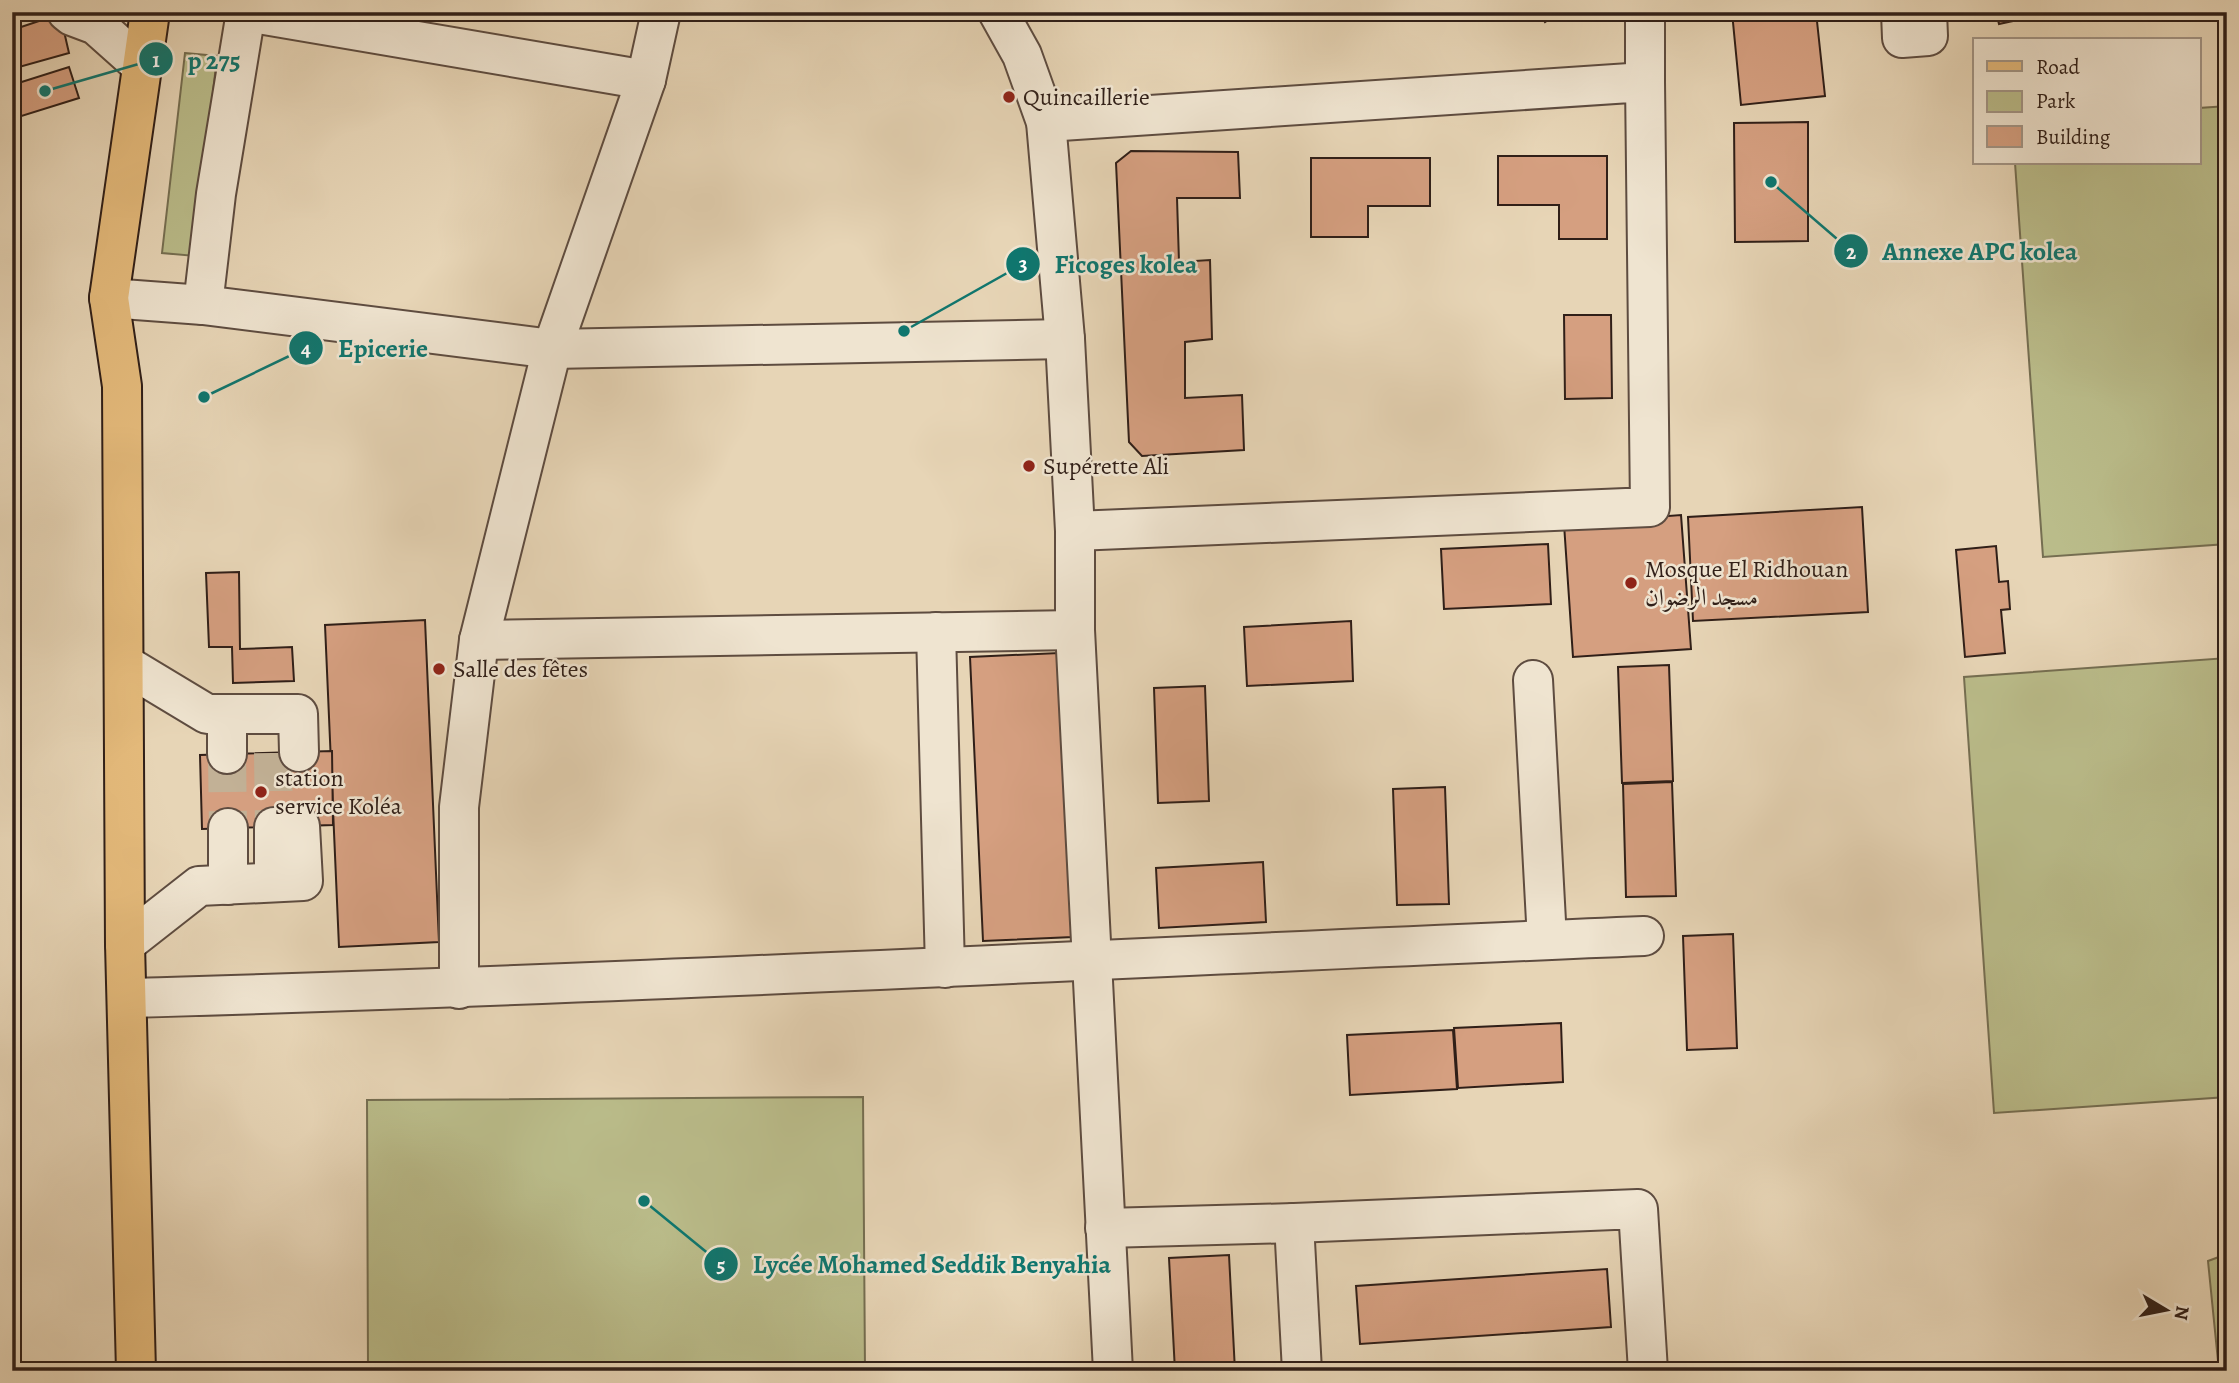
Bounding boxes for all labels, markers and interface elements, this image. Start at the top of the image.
callout: p 275 [139,36,255,83]
legend [1973,38,2200,164]
text: p 275 [187,43,241,78]
text: 1 [152,46,160,74]
text: Road [2036,53,2080,81]
place label: Quincaillerie [1023,81,1150,113]
text: Park [2036,87,2076,115]
marker: Quincaillerie [1001,89,1017,105]
text: Building [2036,123,2111,151]
callout: Annexe APC kolea [1833,228,2092,275]
text: Annexe APC kolea [1881,234,2078,269]
text: 2 [1846,238,1856,266]
callout: Ficoges kolea [1006,240,1212,287]
text: Ficoges kolea [1054,247,1198,282]
text: 3 [1018,250,1028,278]
callout: Epicerie [289,325,442,372]
text: Epicerie [338,331,428,366]
text: 4 [301,335,311,363]
place label: Supérette Ali [1043,450,1169,482]
marker: Supérette Ali [1021,458,1037,474]
place label: Mosque El Ridhouan مسجد الرضوان [1645,553,1848,613]
marker: Mosque El Ridhouan مسجد الرضوان [1623,575,1639,591]
place label: Salle des fêtes [453,653,588,685]
marker: Salle des fêtes [431,661,447,677]
place label: station service Koléa [275,762,403,822]
marker: station service Koléa [253,784,269,800]
callout: Lycée Mohamed Seddik Benyahia [703,1241,1125,1288]
text: Lycée Mohamed Seddik Benyahia [753,1247,1112,1282]
text: 5 [717,1251,726,1279]
north arrow [2130,1274,2200,1344]
text: N [2168,1304,2196,1322]

